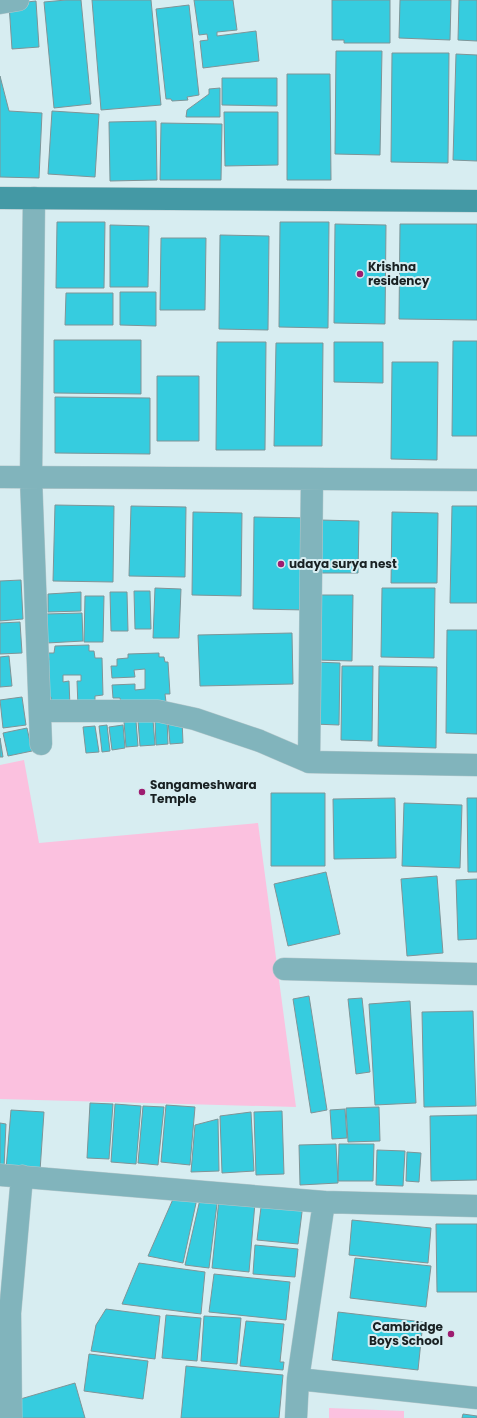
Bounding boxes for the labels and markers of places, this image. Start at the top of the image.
place label: Krishna residency [368,258,430,289]
marker: Krishna residency [355,269,365,279]
place label: udaya surya nest [289,555,397,572]
marker: udaya surya nest [276,559,286,569]
place label: Sangameshwara Temple [150,776,257,807]
marker: Sangameshwara Temple [137,787,147,797]
place label: Cambridge Boys School [369,1318,444,1349]
marker: Cambridge Boys School [446,1329,456,1339]

